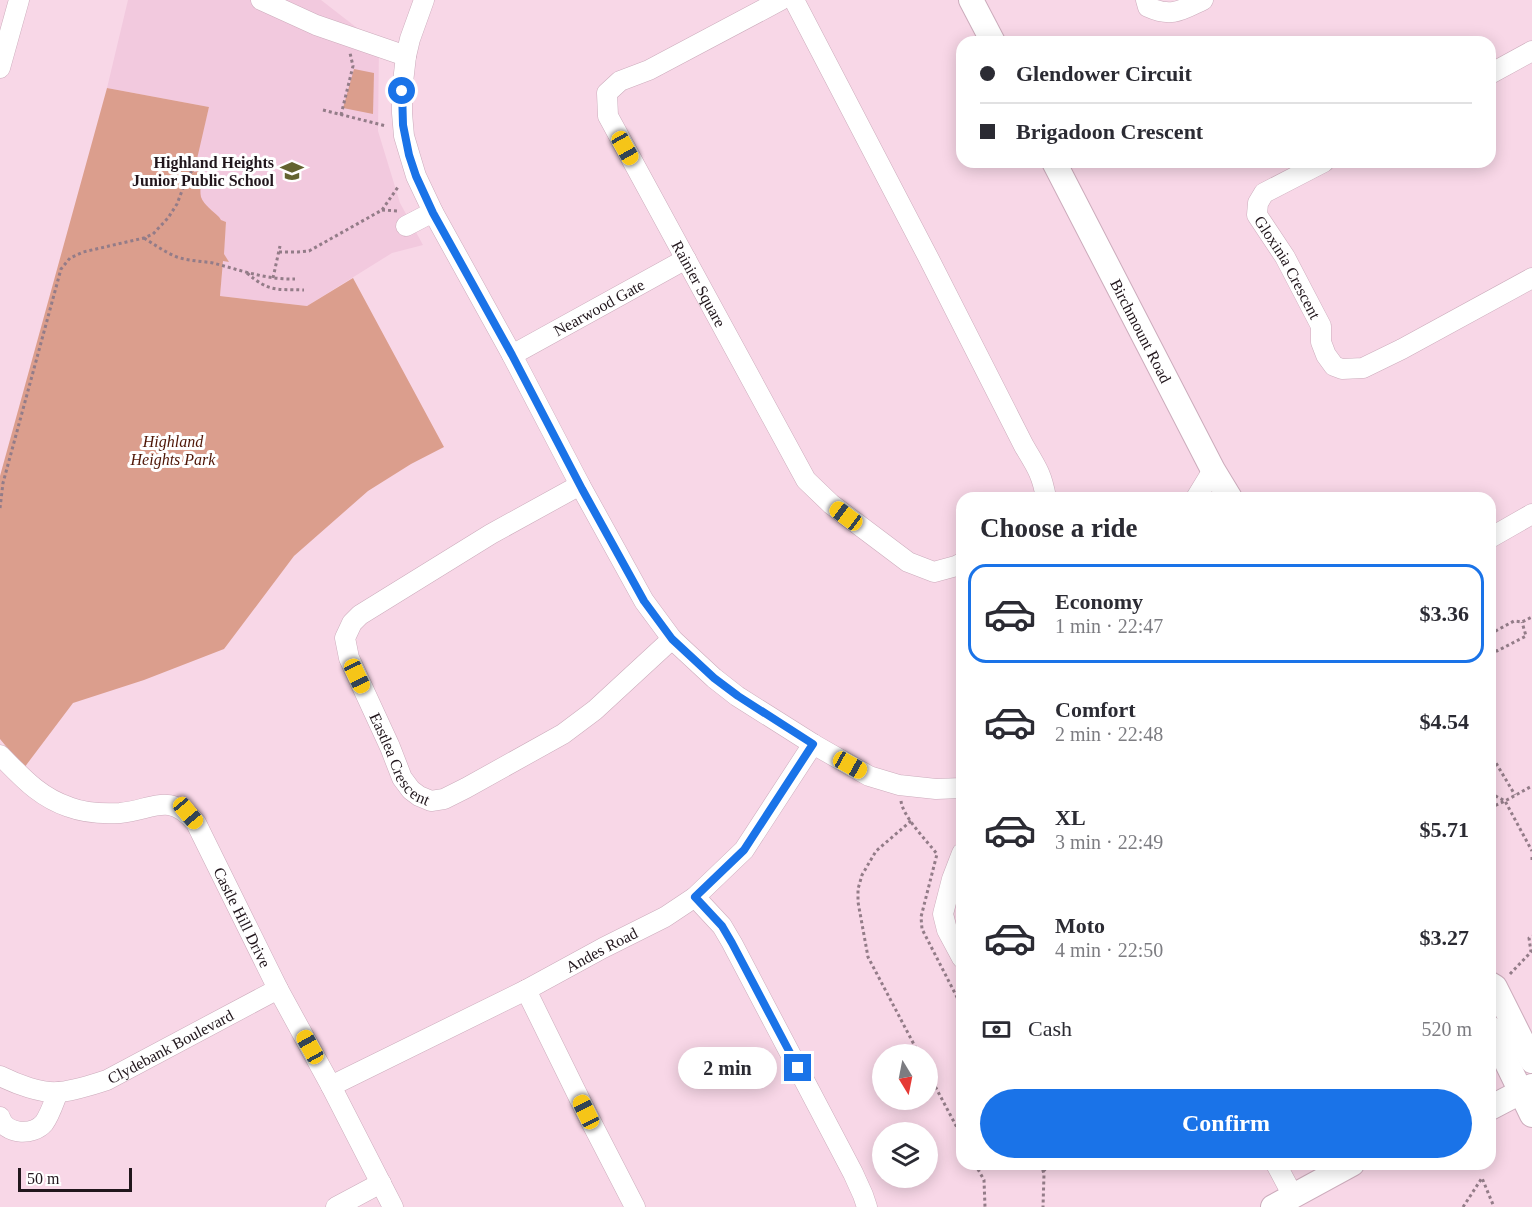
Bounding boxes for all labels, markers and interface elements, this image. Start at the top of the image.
text: Glendower Circuit [1016,61,1192,86]
route start [388,77,415,104]
text: Brigadoon Crescent [1016,119,1203,144]
car [608,128,642,168]
place label: Highland Heights Junior Public School [132,154,275,189]
school or university icon: Highland Heights Junior Public School [279,158,305,184]
street label: Gloxinia Crescent [1251,213,1324,322]
street label: Rainier Square [668,238,729,330]
street label: Nearwood Gate [551,276,647,339]
street label: Birchmount Road [1107,276,1174,386]
park label: Highland Heights Park [130,433,216,469]
car [826,498,866,534]
text: Choose a ride [980,513,1138,543]
icon: car [983,587,1037,641]
text: Economy [1055,589,1143,614]
text: $3.36 [1420,601,1469,626]
text: 1 min · 22:47 [1055,615,1163,637]
car [341,656,373,696]
icon: car [983,695,1037,749]
text: Comfort [1055,697,1136,722]
text: $4.54 [1420,709,1469,734]
street label: Eastlea Crescent [366,710,433,809]
text: 2 min · 22:48 [1055,723,1163,745]
car [830,748,870,782]
car [170,793,206,833]
icon: car [983,803,1037,857]
text: XL [1055,805,1086,830]
text: $5.71 [1420,817,1469,842]
text: 3 min · 22:49 [1055,831,1163,853]
street label: Castle Hill Drive [210,865,274,970]
icon: car [983,911,1037,965]
text: Moto [1055,913,1105,938]
street label: Andes Road [563,924,640,976]
text: $3.27 [1420,925,1469,950]
text: 4 min · 22:50 [1055,939,1163,961]
street label: Clydebank Boulevard [105,1006,236,1087]
icon: cash [980,1013,1013,1046]
text: Cash [1028,1016,1072,1041]
text: 520 m [1421,1018,1472,1040]
car [293,1027,327,1067]
north arrow [872,1044,938,1110]
map controls [872,1044,938,1188]
callout: 2 min [678,1047,777,1089]
route end [784,1054,811,1081]
text: 2 min [703,1057,752,1079]
button: Confirm [980,1089,1472,1158]
car [570,1092,602,1132]
button: layers [872,1122,938,1188]
scale bar [18,1165,132,1192]
text: 50 m [27,1170,59,1187]

